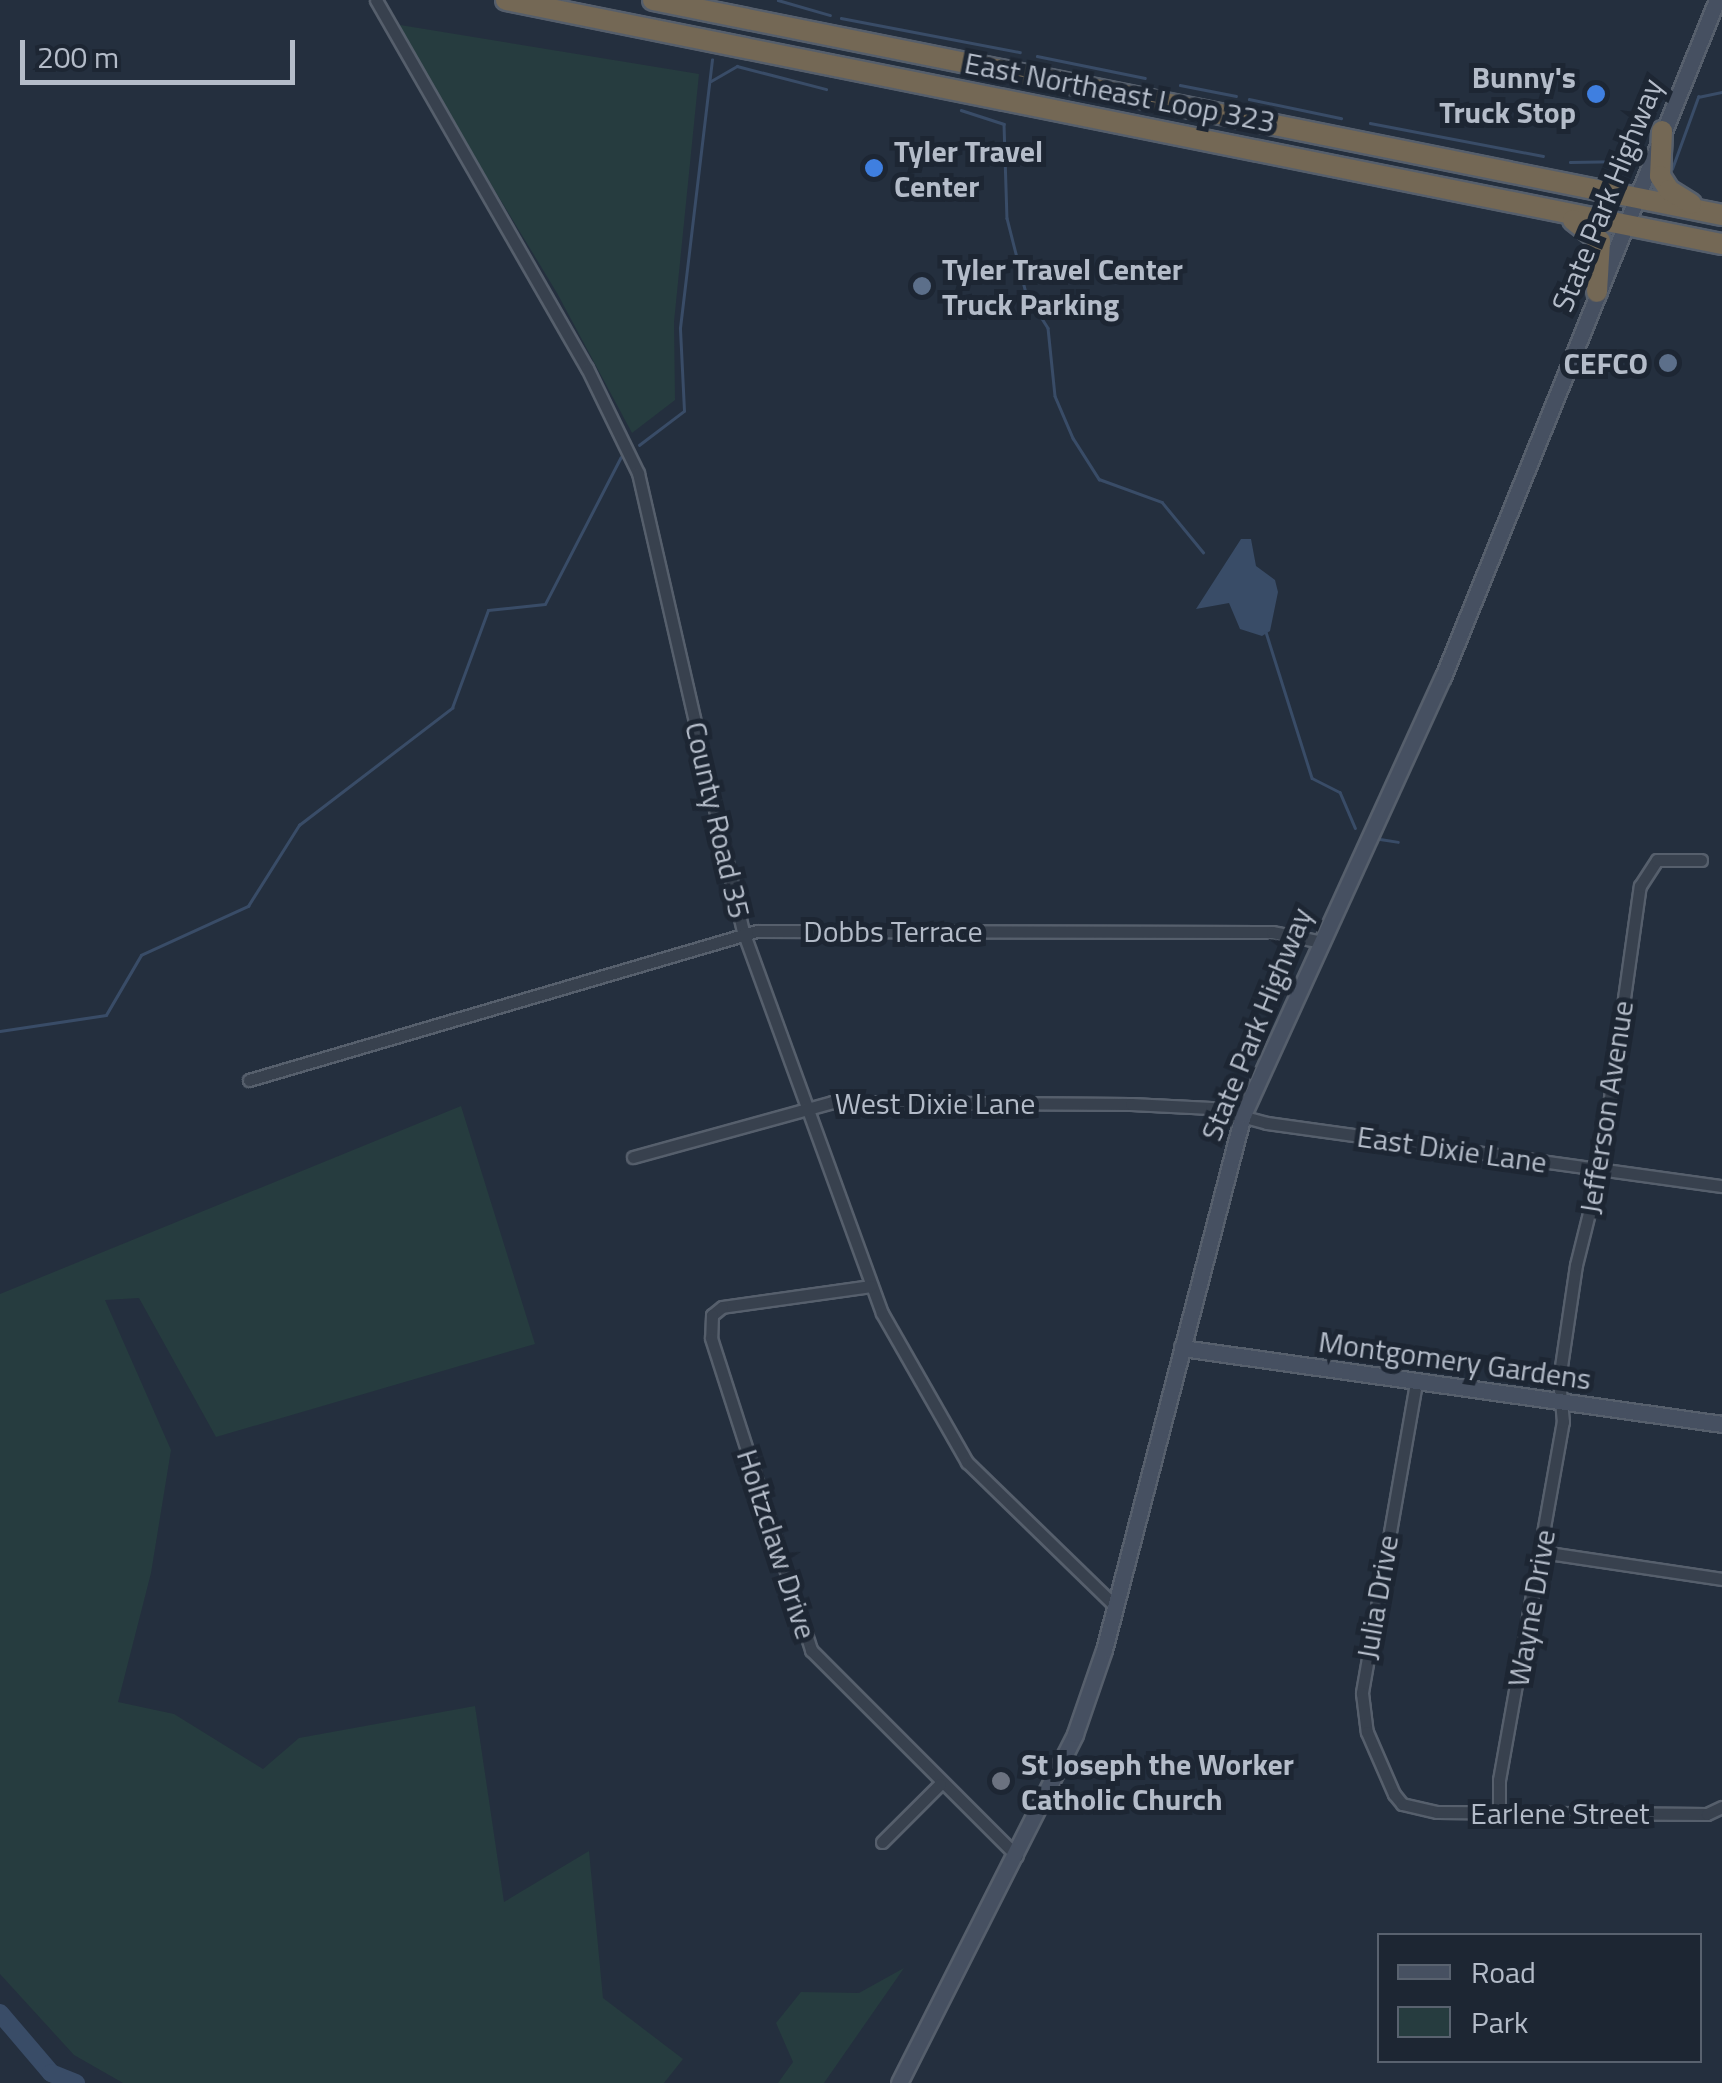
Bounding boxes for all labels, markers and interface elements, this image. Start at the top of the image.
scale bar [25,20,300,82]
text: 200 m [37,34,119,80]
street label: East Northeast Loop 323 [962,44,1278,140]
place label: Bunny's Truck Stop [1439,59,1576,130]
street label: State Park Highway [1544,73,1670,317]
marker: Bunny's Truck Stop [1585,83,1607,105]
place label: Tyler Travel Center [894,133,1043,204]
marker: Tyler Travel Center [863,157,885,179]
place label: Tyler Travel Center Truck Parking [942,251,1183,322]
marker: Tyler Travel Center Truck Parking [911,275,933,297]
place label: CEFCO [1563,345,1648,381]
marker: CEFCO [1657,352,1679,374]
street label: County Road 35 [678,718,758,922]
street label: State Park Highway [1193,902,1319,1146]
street label: Dobbs Terrace [803,913,983,949]
street label: Jefferson Avenue [1571,998,1641,1216]
street label: West Dixie Lane [835,1085,1035,1121]
street label: East Dixie Lane [1355,1118,1549,1180]
street label: Montgomery Gardens [1316,1323,1594,1397]
street label: Holtzclaw Drive [729,1445,825,1643]
street label: Wayne Drive [1499,1527,1563,1689]
street label: Julia Drive [1348,1532,1406,1662]
place label: St Joseph the Worker Catholic Church [1021,1746,1294,1816]
marker: St Joseph the Worker Catholic Church [990,1770,1012,1792]
street label: Earlene Street [1470,1795,1650,1831]
legend [1377,1933,1702,2063]
text: Road [1471,1949,1536,1995]
text: Park [1471,1999,1528,2045]

